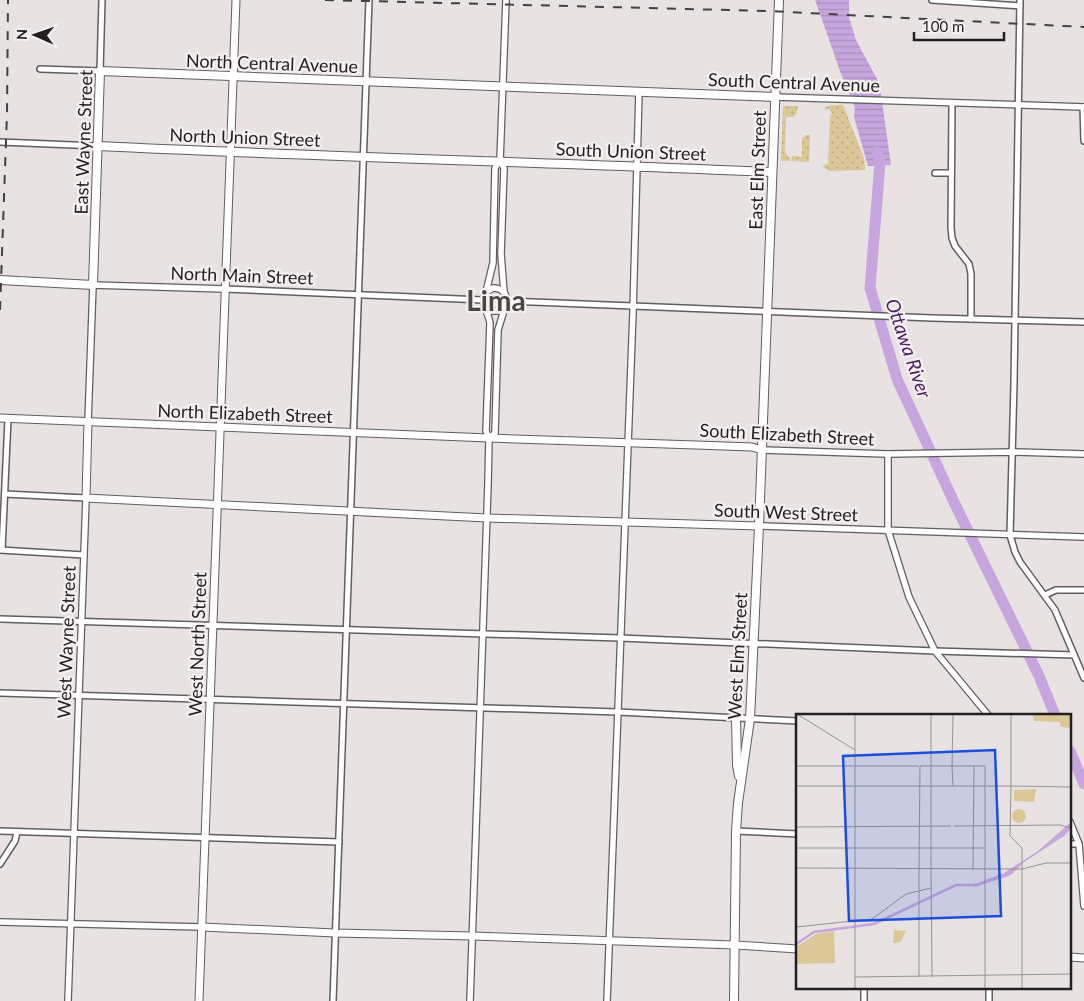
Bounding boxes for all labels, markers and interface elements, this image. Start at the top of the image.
north arrow [10,10,60,60]
scale bar [914,10,1004,42]
text: 100 m [922,17,964,35]
text: N [13,29,30,40]
street label: North Central Avenue [186,49,358,77]
street label: South Central Avenue [708,68,880,96]
street label: East Wayne Street [69,69,97,215]
street label: East Elm Street [744,109,770,230]
street label: North Union Street [169,123,321,151]
street label: South Union Street [555,137,707,165]
street label: North Main Street [170,262,314,289]
district label: Lima [466,283,526,317]
water label: Ottawa River [881,295,937,401]
street label: North Elizabeth Street [157,399,334,427]
street label: South Elizabeth Street [699,418,876,450]
street label: South West Street [714,498,859,526]
street label: West Wayne Street [52,565,80,719]
street label: West North Street [183,571,211,717]
street label: West Elm Street [723,591,751,720]
inset map [796,714,1072,988]

